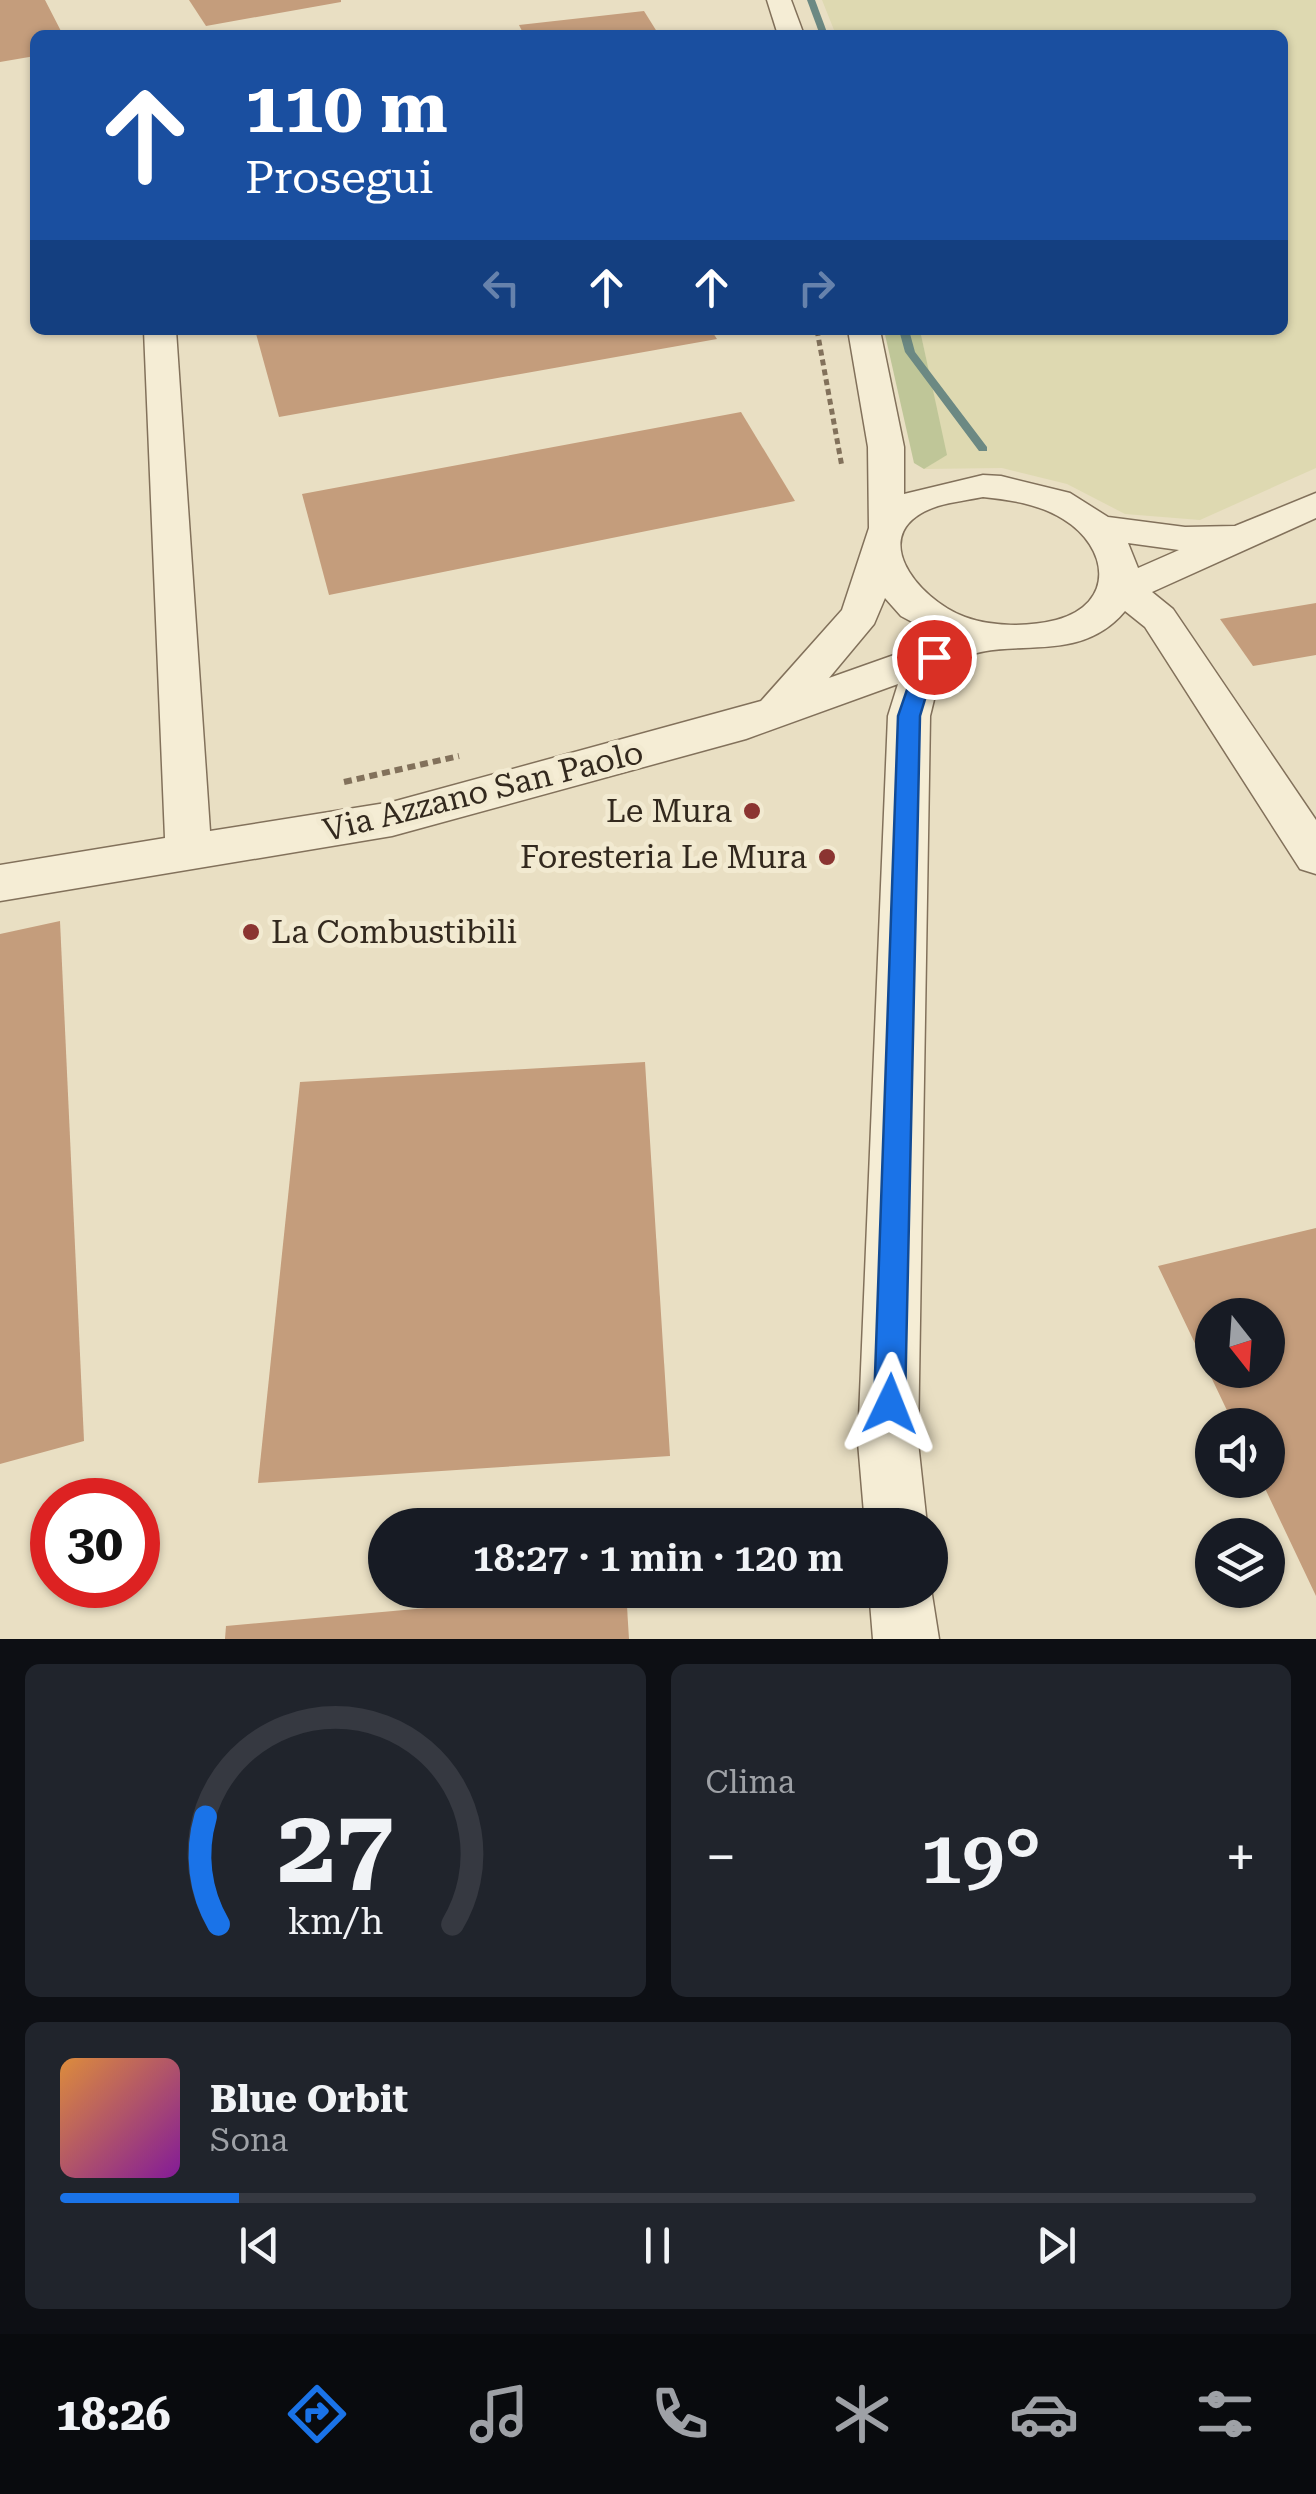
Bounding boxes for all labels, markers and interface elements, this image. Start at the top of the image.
text: 110 m [245,67,448,149]
icon: ahead [80,70,210,200]
text: Prosegui [245,151,433,204]
icon: left [474,260,529,315]
icon: ahead [579,260,634,315]
icon: ahead [684,260,739,315]
icon: right [789,260,844,315]
pin [892,615,977,700]
icon: arrive [907,630,962,685]
street label: Via Azzano San Paolo [319,733,647,849]
place label: Le Mura [606,792,732,830]
marker: Le Mura [741,800,763,822]
place label: Foresteria Le Mura [520,838,807,876]
marker: Foresteria Le Mura [816,846,838,868]
place label: La Combustibili [271,913,517,951]
marker: La Combustibili [240,921,262,943]
north arrow [1195,1298,1285,1388]
map controls [1195,1298,1285,1608]
position arrow [838,1352,942,1456]
button: sound [1195,1408,1285,1498]
speed limit sign: 30 [30,1478,160,1608]
button: layers [1195,1518,1285,1608]
text: 18:27 · 1 min · 120 m [473,1536,844,1580]
text: Clima [706,1763,795,1801]
text: 27 [277,1786,393,1907]
text: 19° [920,1813,1041,1901]
text: − [706,1825,736,1889]
text: + [1225,1825,1256,1889]
text: km/h [287,1901,383,1943]
text: Blue Orbit [210,2077,408,2121]
text: Sona [210,2121,288,2159]
icon: previous [232,2218,287,2273]
icon: pause [630,2218,685,2273]
icon: next [1029,2218,1084,2273]
icon: directions [282,2379,352,2449]
icon: music [464,2379,534,2449]
icon: phone [645,2379,715,2449]
icon: climate [827,2379,897,2449]
icon: car [1009,2379,1079,2449]
icon: filters [1190,2379,1260,2449]
text: 18:26 [56,2388,171,2441]

